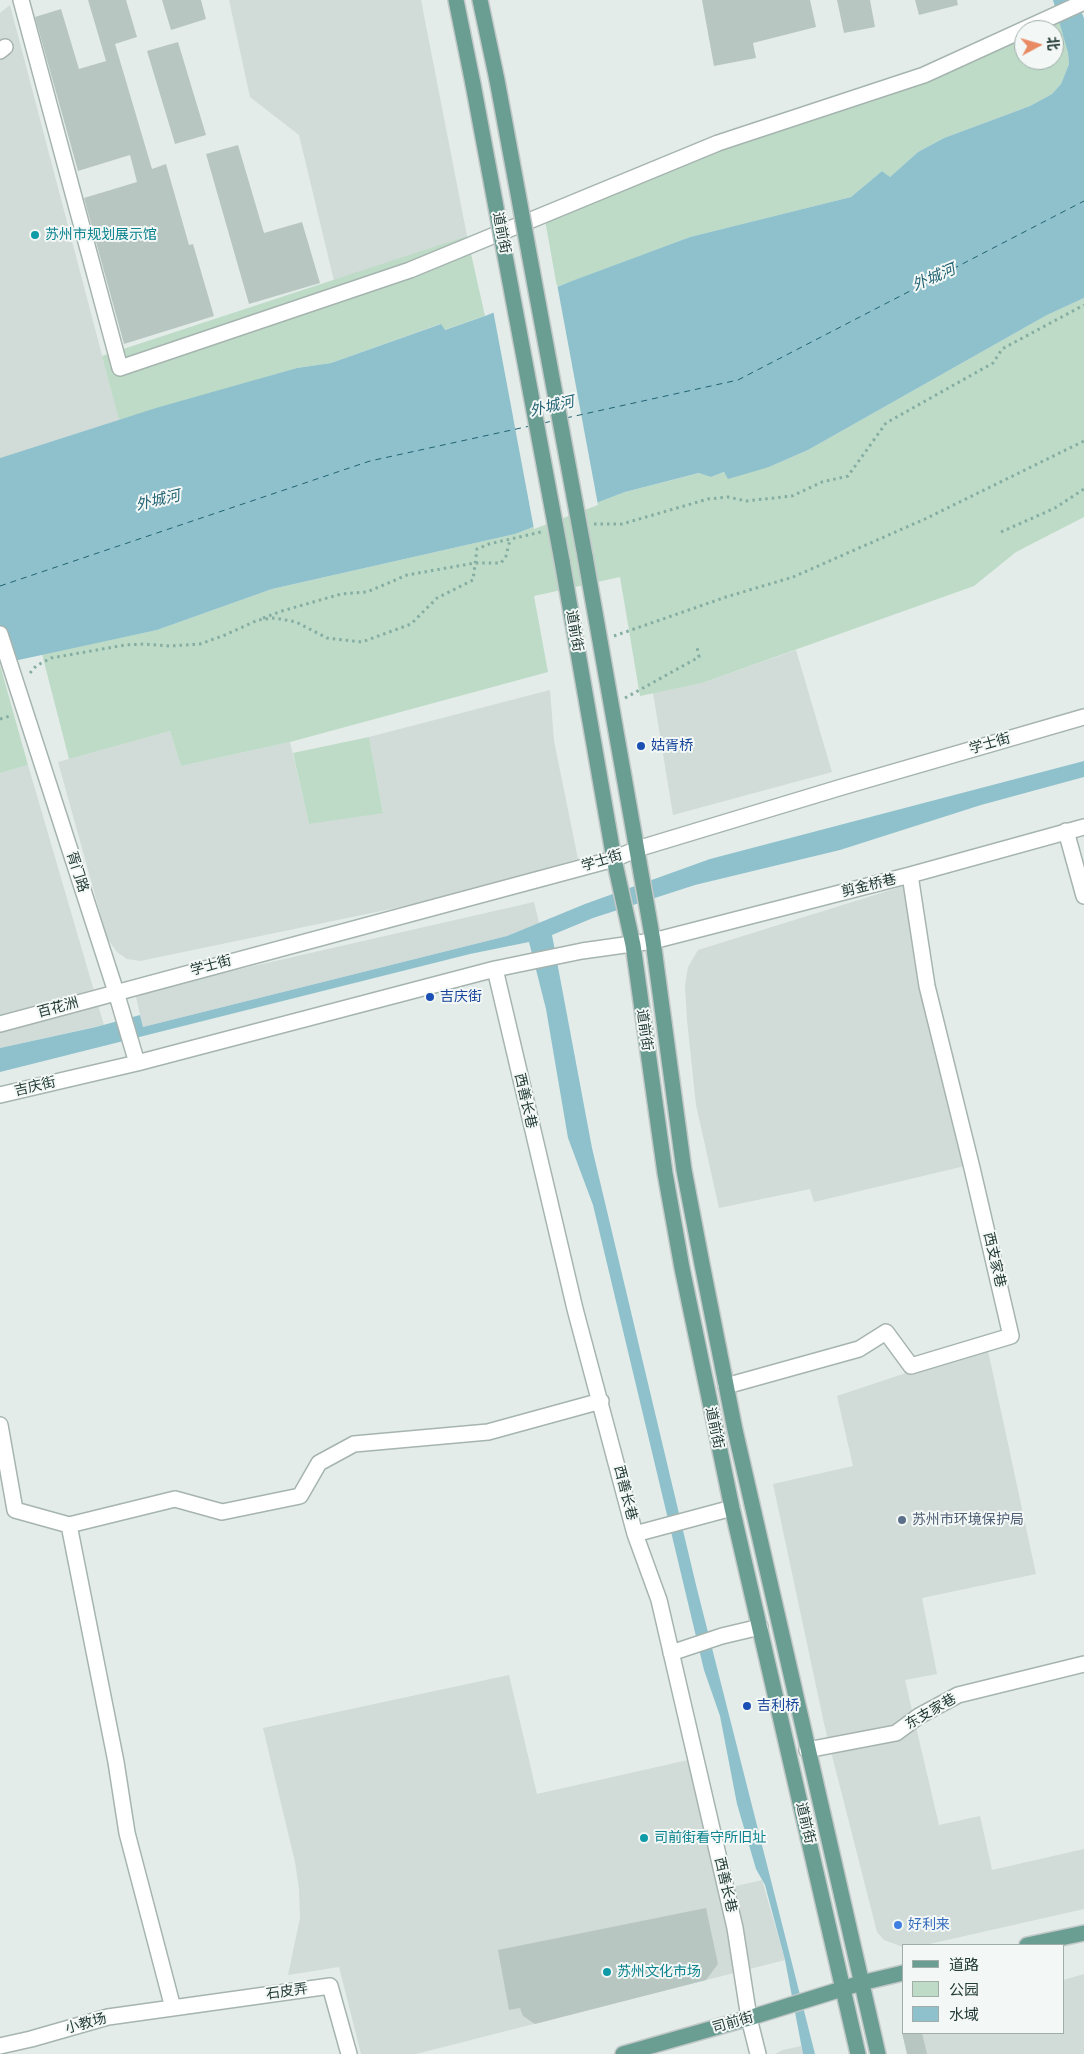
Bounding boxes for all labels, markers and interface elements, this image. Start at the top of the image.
north arrow [1014,20,1064,70]
text: 北 [1043,36,1063,51]
street label: 道前街 [489,211,513,255]
place label: 苏州市规划展示馆 [45,227,157,243]
marker: 苏州市规划展示馆 [29,229,41,241]
water label: 外城河 [910,261,958,295]
water label: 外城河 [528,393,576,421]
water label: 外城河 [134,487,182,515]
street label: 道前街 [562,609,586,653]
street label: 学士街 [967,730,1013,758]
place label: 姑胥桥 [651,738,693,754]
marker: 姑胥桥 [635,740,647,752]
street label: 学士街 [579,847,625,875]
street label: 胥门路 [63,849,91,895]
street label: 剪金桥巷 [840,871,898,901]
street label: 学士街 [189,952,233,980]
place label: 吉庆街 [440,989,482,1005]
marker: 吉庆街 [424,991,436,1003]
street label: 百花洲 [36,994,80,1022]
street label: 道前街 [633,1008,655,1052]
street label: 西善长巷 [511,1072,539,1130]
street label: 吉庆街 [13,1074,57,1100]
street label: 西支家巷 [980,1231,1008,1289]
street label: 道前街 [701,1406,727,1450]
street label: 西善长巷 [610,1464,640,1522]
place label: 苏州市环境保护局 [912,1512,1024,1528]
marker: 苏州市环境保护局 [896,1514,908,1526]
street label: 东支家巷 [903,1691,959,1733]
place label: 吉利桥 [757,1698,799,1714]
marker: 吉利桥 [741,1700,753,1712]
street label: 道前街 [792,1801,818,1845]
place label: 司前街看守所旧址 [654,1830,766,1846]
marker: 司前街看守所旧址 [638,1832,650,1844]
street label: 西善长巷 [711,1856,739,1914]
place label: 好利来 [908,1917,950,1933]
marker: 好利来 [892,1919,904,1931]
legend [902,1944,1064,2034]
text: 道路 [949,1954,979,1975]
place label: 苏州文化市场 [617,1964,701,1980]
marker: 苏州文化市场 [601,1966,613,1978]
text: 公园 [949,1979,979,2000]
street label: 石皮弄 [265,1981,309,2003]
text: 水域 [949,2004,979,2025]
street label: 司前街 [710,2009,756,2037]
street label: 小教场 [64,2010,108,2038]

